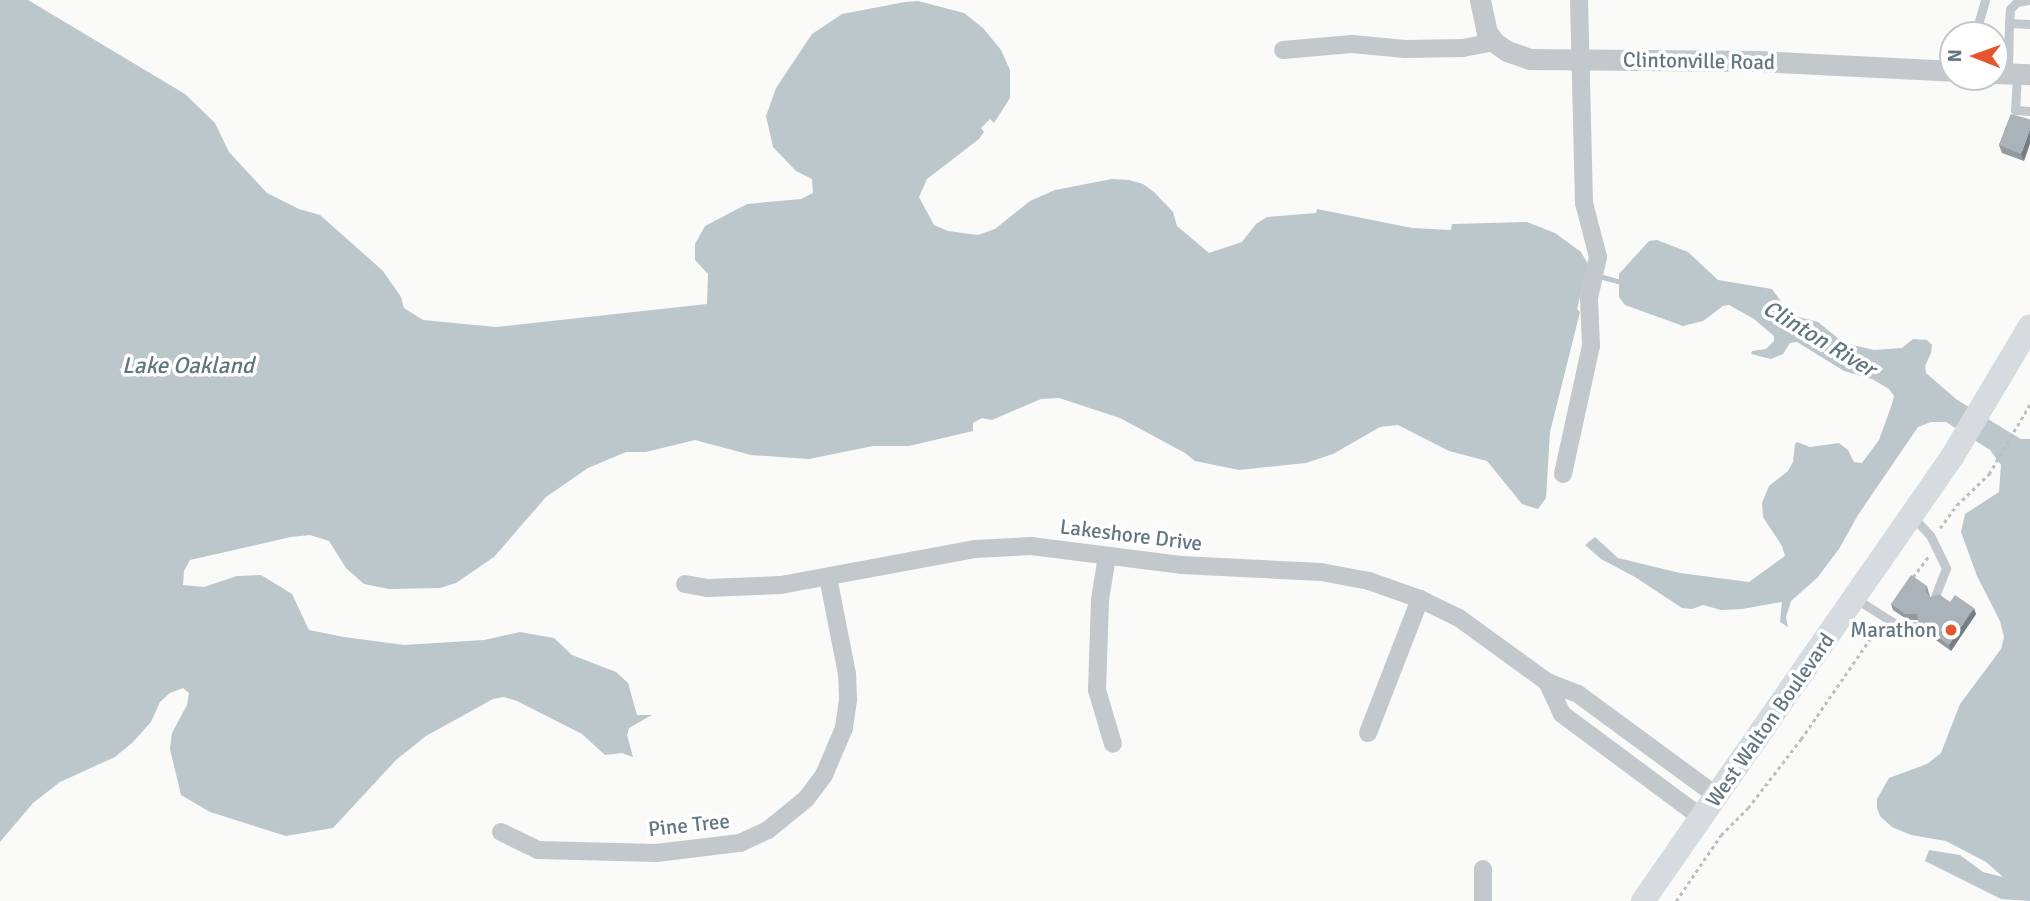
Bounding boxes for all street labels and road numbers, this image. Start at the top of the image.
street label: Clintonville Road [1623,47,1775,75]
street label: Lakeshore Drive [1058,514,1204,556]
street label: West Walton Boulevard [1700,628,1840,812]
street label: Pine Tree [647,808,731,842]

